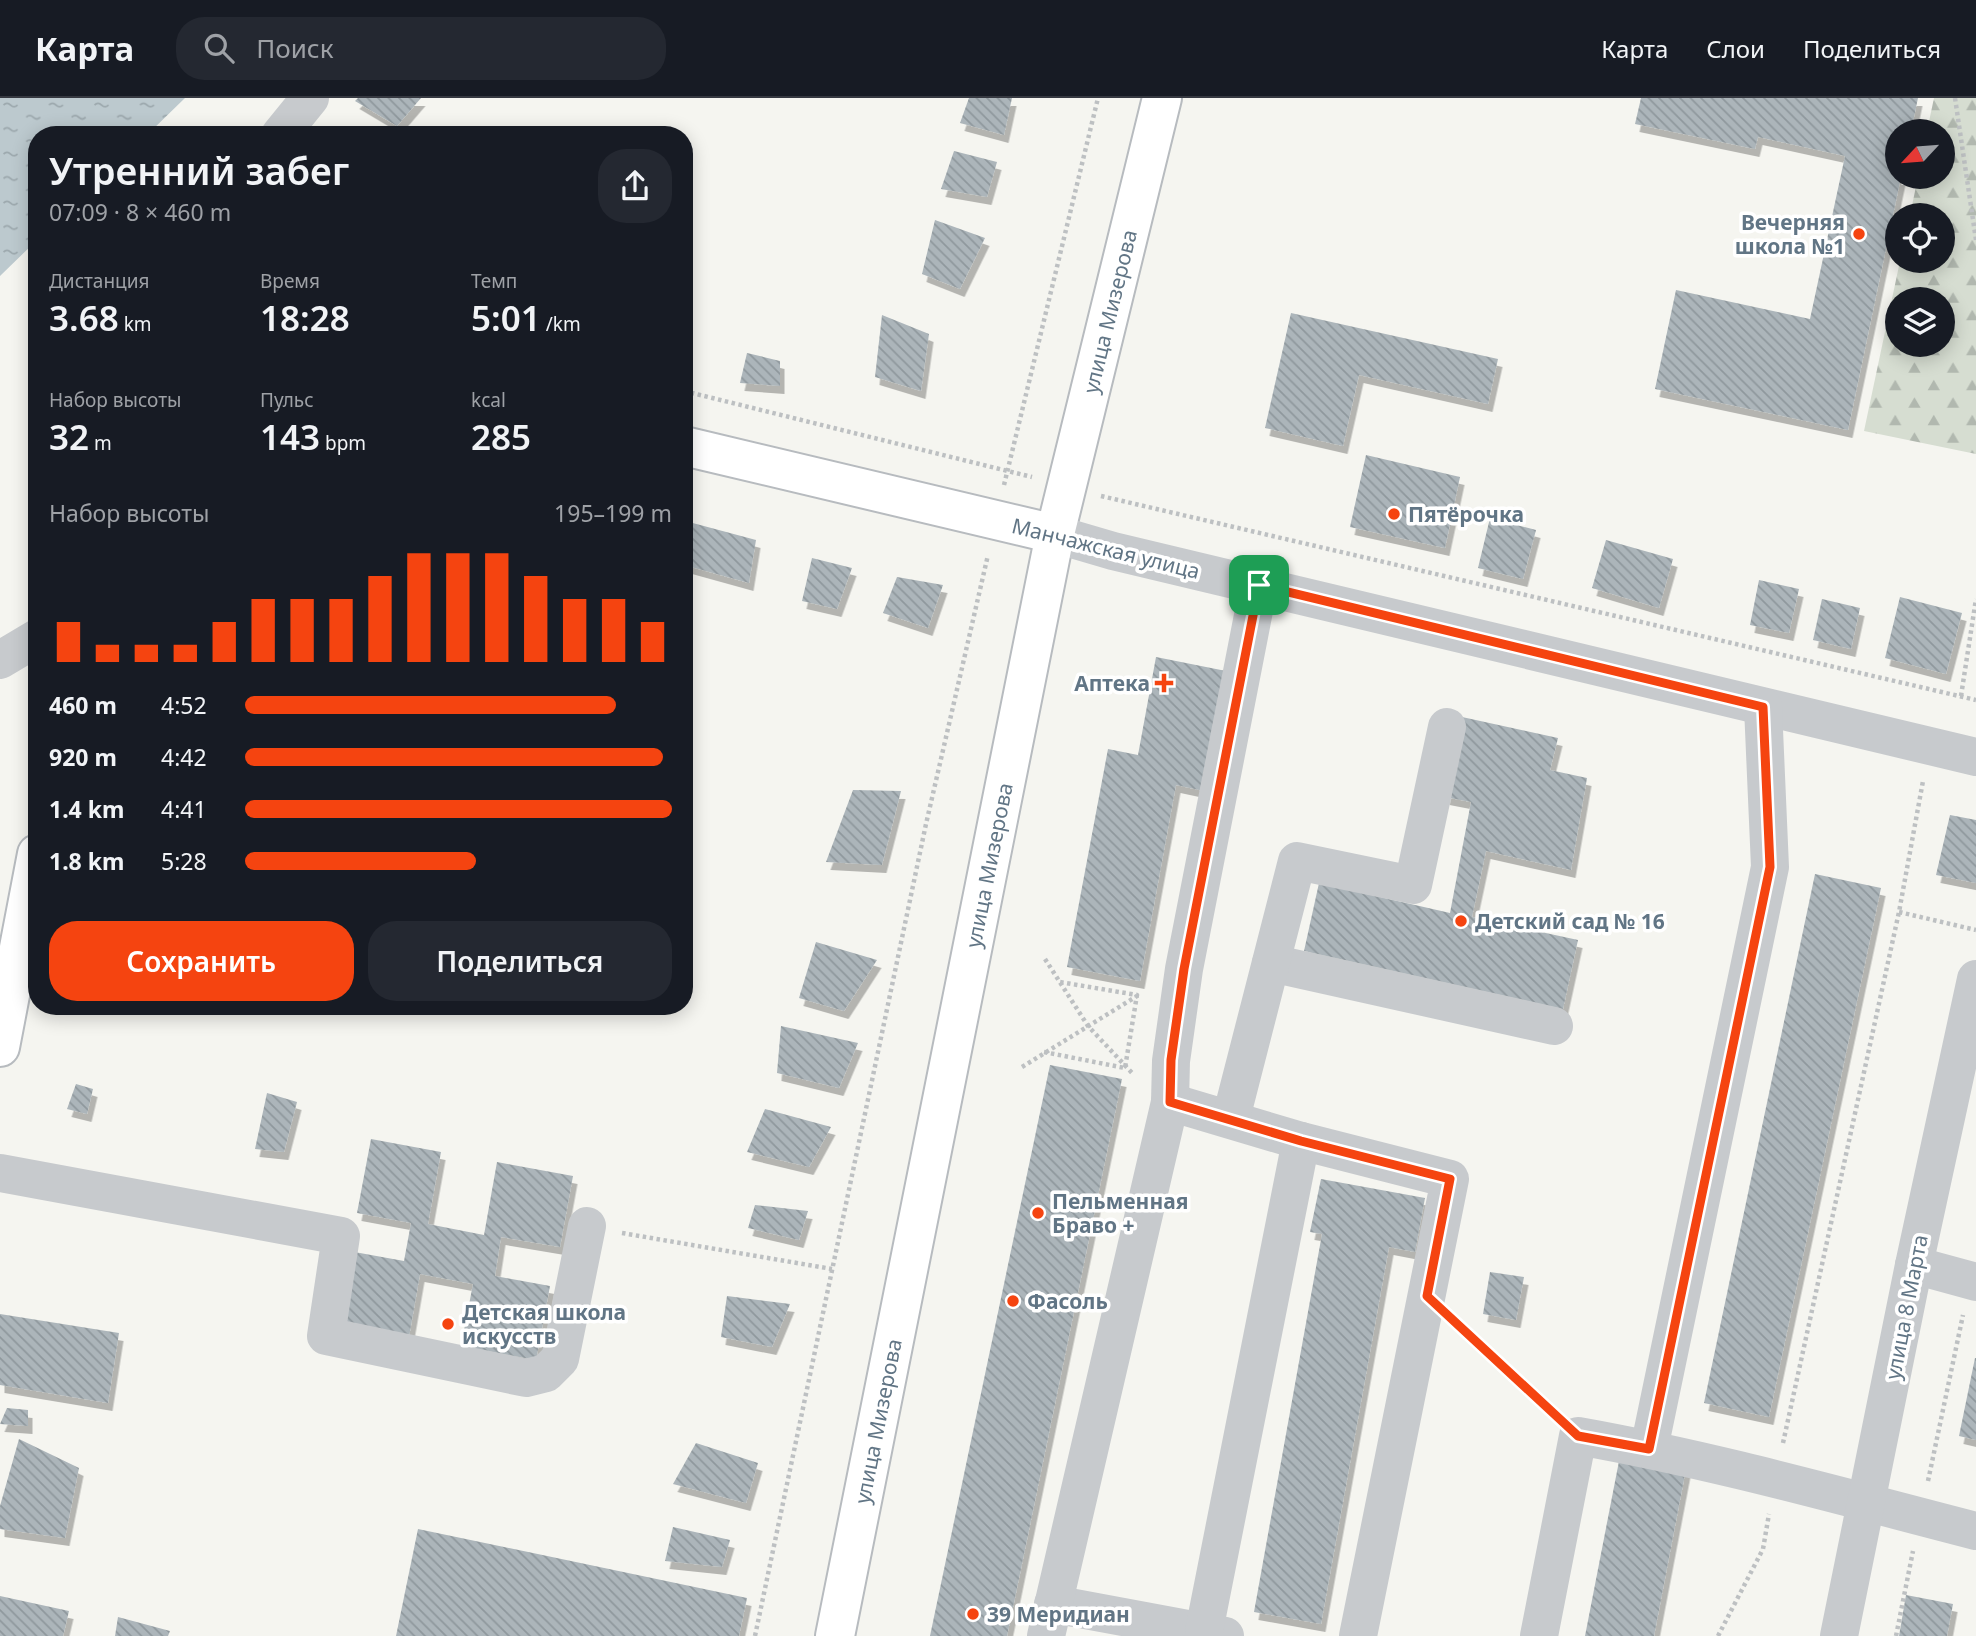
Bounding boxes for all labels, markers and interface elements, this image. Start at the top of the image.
search box [176,17,666,80]
text: Карта [35,26,134,71]
icon: search [200,29,238,67]
text: Поиск [256,30,333,66]
text: Карта [1601,32,1668,65]
text: Слои [1706,32,1765,65]
text: Поделиться [1803,32,1941,65]
north arrow [1885,119,1955,189]
map controls [1885,119,1955,357]
text: Утренний забег [49,144,349,196]
button: share [598,149,672,223]
text: 07:09 · 8 × 460 m [49,196,231,228]
button: locate [1885,203,1955,273]
place label: Вечерняя школа №1 [1735,208,1845,260]
marker: Вечерняя школа №1 [1851,226,1867,242]
street label: улица Мизерова [1076,227,1143,396]
text: Дистанция [49,268,149,294]
text: Время [260,268,320,294]
text: Темп [471,268,517,294]
button: layers [1885,287,1955,357]
text: 3.68 [49,294,119,341]
text: 18:28 [260,294,350,341]
text: 5:01 [471,294,541,341]
text: km [119,311,152,337]
text: /km [541,311,581,337]
text: Набор высоты [49,387,181,413]
text: Пульс [260,387,314,413]
text: kcal [471,387,506,413]
text: 32 [49,413,89,460]
text: 143 [260,413,320,460]
text: 285 [471,413,531,460]
text: m [89,430,112,456]
text: bpm [320,430,366,456]
text: Набор высоты [49,497,209,529]
text: 195–199 m [554,497,672,529]
place label: Пятёрочка [1408,500,1524,528]
marker: Пятёрочка [1386,506,1402,522]
street label: Манчажская улица [1009,511,1203,585]
pin [1229,555,1289,615]
icon: arrive [1240,566,1278,604]
place label: Аптека [1074,669,1150,697]
marker: Аптека [1156,675,1172,691]
text: 460 m [49,689,117,721]
text: 4:52 [161,689,207,721]
text: 920 m [49,741,117,773]
text: 4:42 [161,741,207,773]
street label: улица Мизерова [959,780,1019,950]
text: 1.4 km [49,793,124,825]
text: 4:41 [161,793,207,825]
text: 1.8 km [49,845,124,877]
text: 5:28 [161,845,207,877]
place label: Детский сад № 16 [1475,907,1665,935]
marker: Детский сад № 16 [1453,913,1469,929]
button: Сохранить [49,921,354,1001]
button: Поделиться [368,921,672,1001]
place label: Пельменная Браво + [1052,1187,1188,1239]
marker: Пельменная Браво + [1030,1205,1046,1221]
street label: улица 8 Марта [1878,1232,1934,1382]
place label: Фасоль [1027,1287,1108,1315]
marker: Фасоль [1005,1293,1021,1309]
place label: Детская школа искусств [462,1298,626,1350]
marker: Детская школа искусств [440,1316,456,1332]
street label: улица Мизерова [848,1336,908,1506]
place label: 39 Меридиан [987,1600,1130,1628]
marker: 39 Меридиан [965,1606,981,1622]

